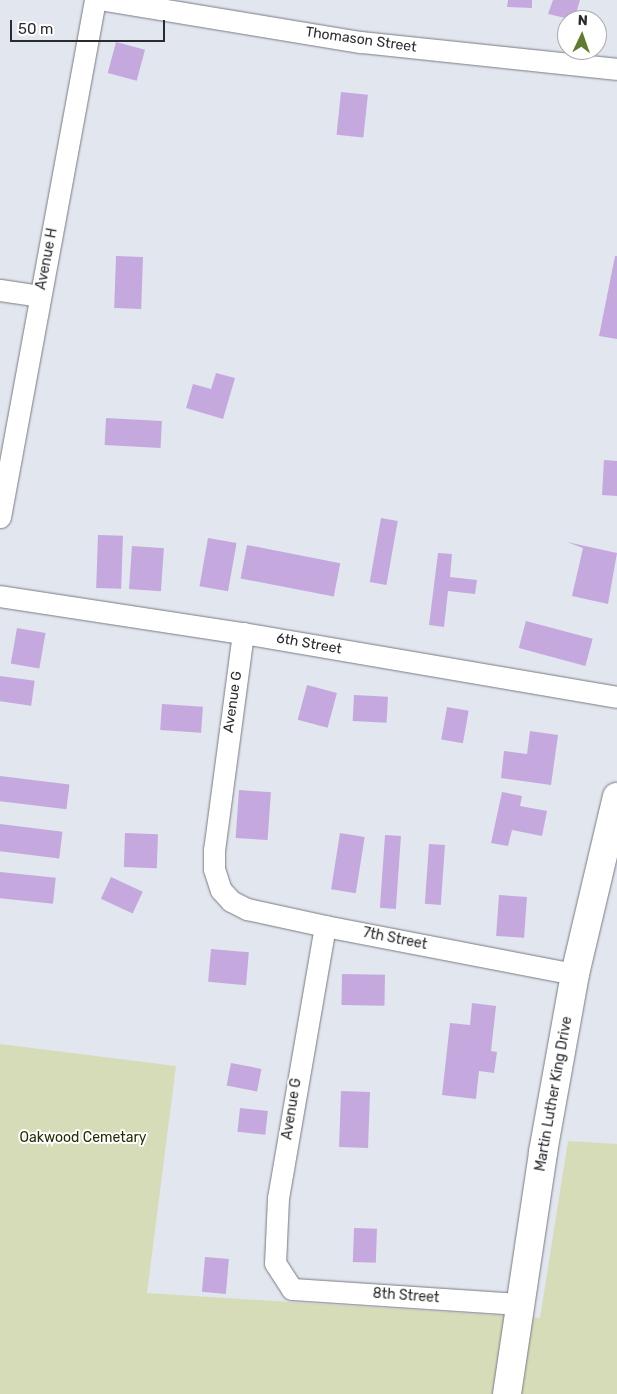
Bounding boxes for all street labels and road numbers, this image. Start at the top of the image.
street label: Thomason Street [304,24,418,56]
street label: Avenue H [33,227,61,291]
street label: 6th Street [275,630,343,658]
street label: Avenue G [220,670,246,734]
street label: 7th Street [361,925,429,953]
street label: Martin Luther King Drive [532,1015,576,1173]
street label: Avenue G [279,1077,305,1141]
street label: 8th Street [372,1285,440,1307]

